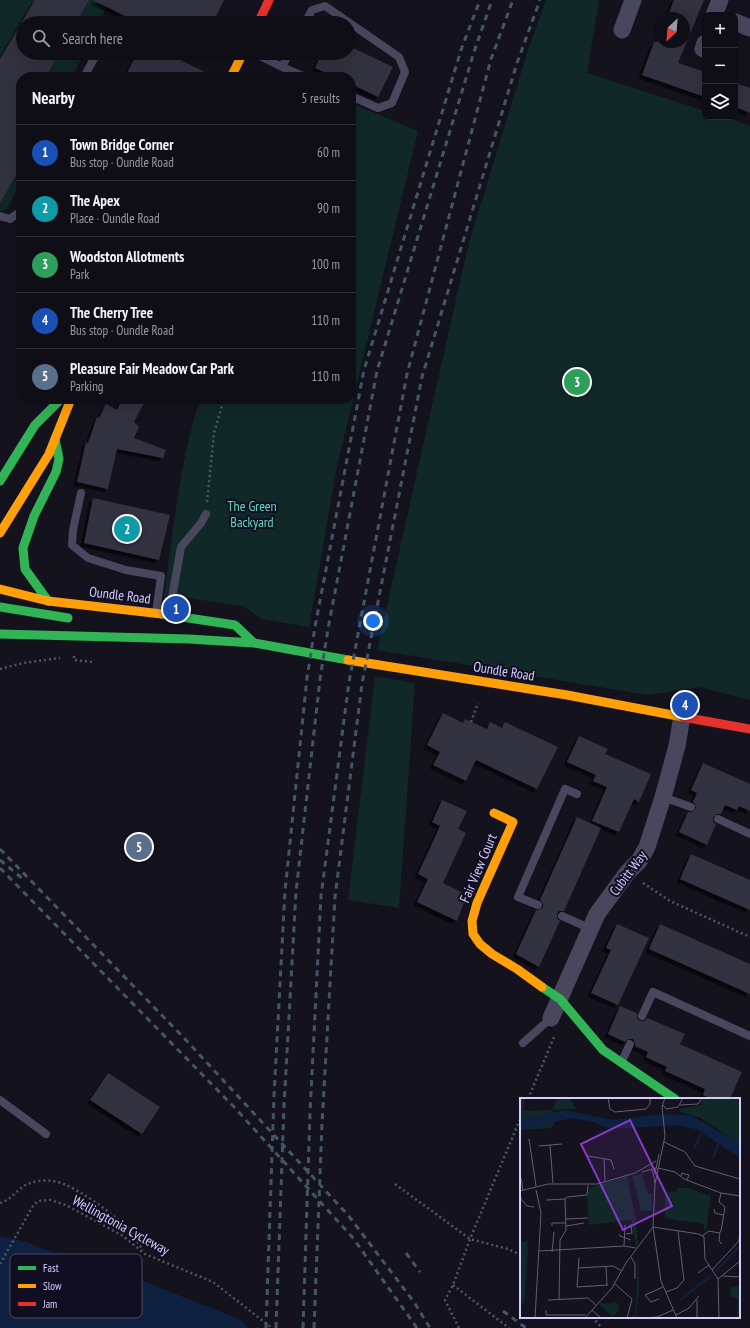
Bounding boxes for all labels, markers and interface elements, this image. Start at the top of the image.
north arrow [654,12,690,48]
map controls [702,12,738,120]
button: + [702,12,738,48]
search box [16,16,356,60]
icon: search [30,27,52,49]
text: Search here [62,29,123,48]
button: − [702,48,738,84]
button: layers [702,84,738,120]
text: Nearby [32,87,75,109]
text: 5 results [301,90,340,107]
text: Town Bridge Corner [70,135,174,154]
text: 1 [42,144,48,161]
text: 60 m [317,144,340,161]
text: Bus stop · Oundle Road [70,154,174,171]
text: The Apex [70,191,120,210]
text: 2 [42,200,48,217]
text: 90 m [317,200,340,217]
text: Place · Oundle Road [70,210,160,227]
text: Woodston Allotments [70,247,184,266]
text: 3 [42,256,48,273]
text: 100 m [311,256,340,273]
text: Park [70,266,89,283]
text: The Cherry Tree [70,303,153,322]
text: 4 [42,312,48,329]
text: 110 m [311,312,340,329]
text: Bus stop · Oundle Road [70,322,174,339]
text: Pleasure Fair Meadow Car Park [70,359,234,378]
pin: 3 [564,367,590,397]
text: 5 [42,368,48,385]
text: 110 m [311,368,340,385]
text: Parking [70,378,103,395]
park label: The Green Backyard [227,497,277,531]
pin: 2 [114,514,140,544]
street label: Oundle Road [88,582,152,608]
pin: 1 [163,594,189,624]
your location [363,611,383,631]
street label: Oundle Road [472,657,536,685]
pin: 4 [672,690,698,720]
street label: Fair View Court [455,831,501,905]
pin: 5 [126,832,152,862]
street label: Cubitt Way [605,846,651,899]
inset map [520,1098,740,1318]
street label: Wellingtonia Cycleway [69,1191,173,1259]
legend [10,1254,142,1318]
text: Fast [43,1261,59,1275]
text: Slow [43,1279,62,1293]
text: Jam [42,1297,57,1311]

